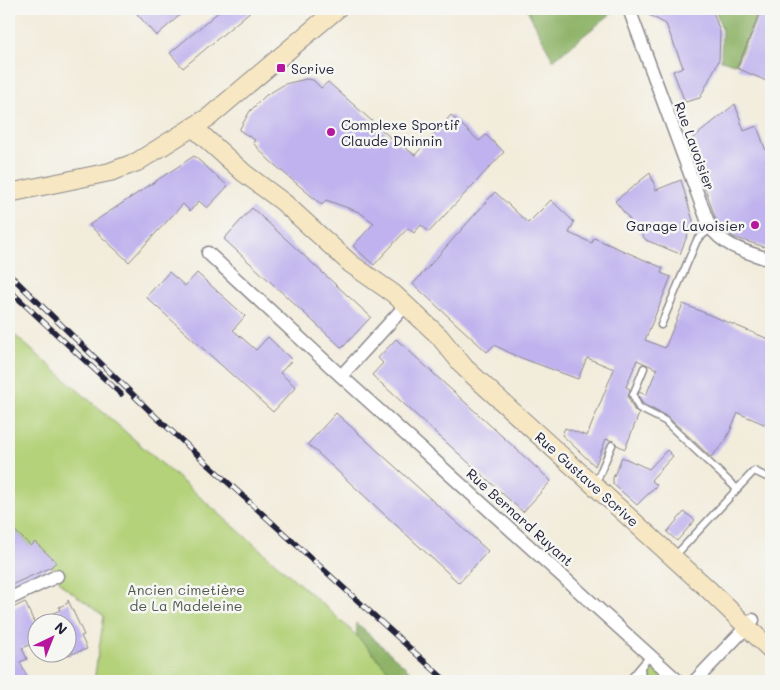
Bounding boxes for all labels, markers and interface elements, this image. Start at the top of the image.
place label: Scrive [291,59,335,78]
marker: Scrive [275,62,287,74]
street label: Rue Lavoisier [670,99,720,193]
place label: Complexe Sportif Claude Dhinnin [341,115,460,150]
marker: Complexe Sportif Claude Dhinnin [325,126,337,138]
place label: Garage Lavoisier [626,216,745,235]
marker: Garage Lavoisier [749,219,761,231]
street label: Rue Gustave Scrive [531,427,643,531]
street label: Rue Bernard Ruyant [463,464,577,570]
park label: Ancien cimetière de La Madeleine [127,580,245,615]
north arrow [28,612,78,662]
text: N [51,618,72,639]

